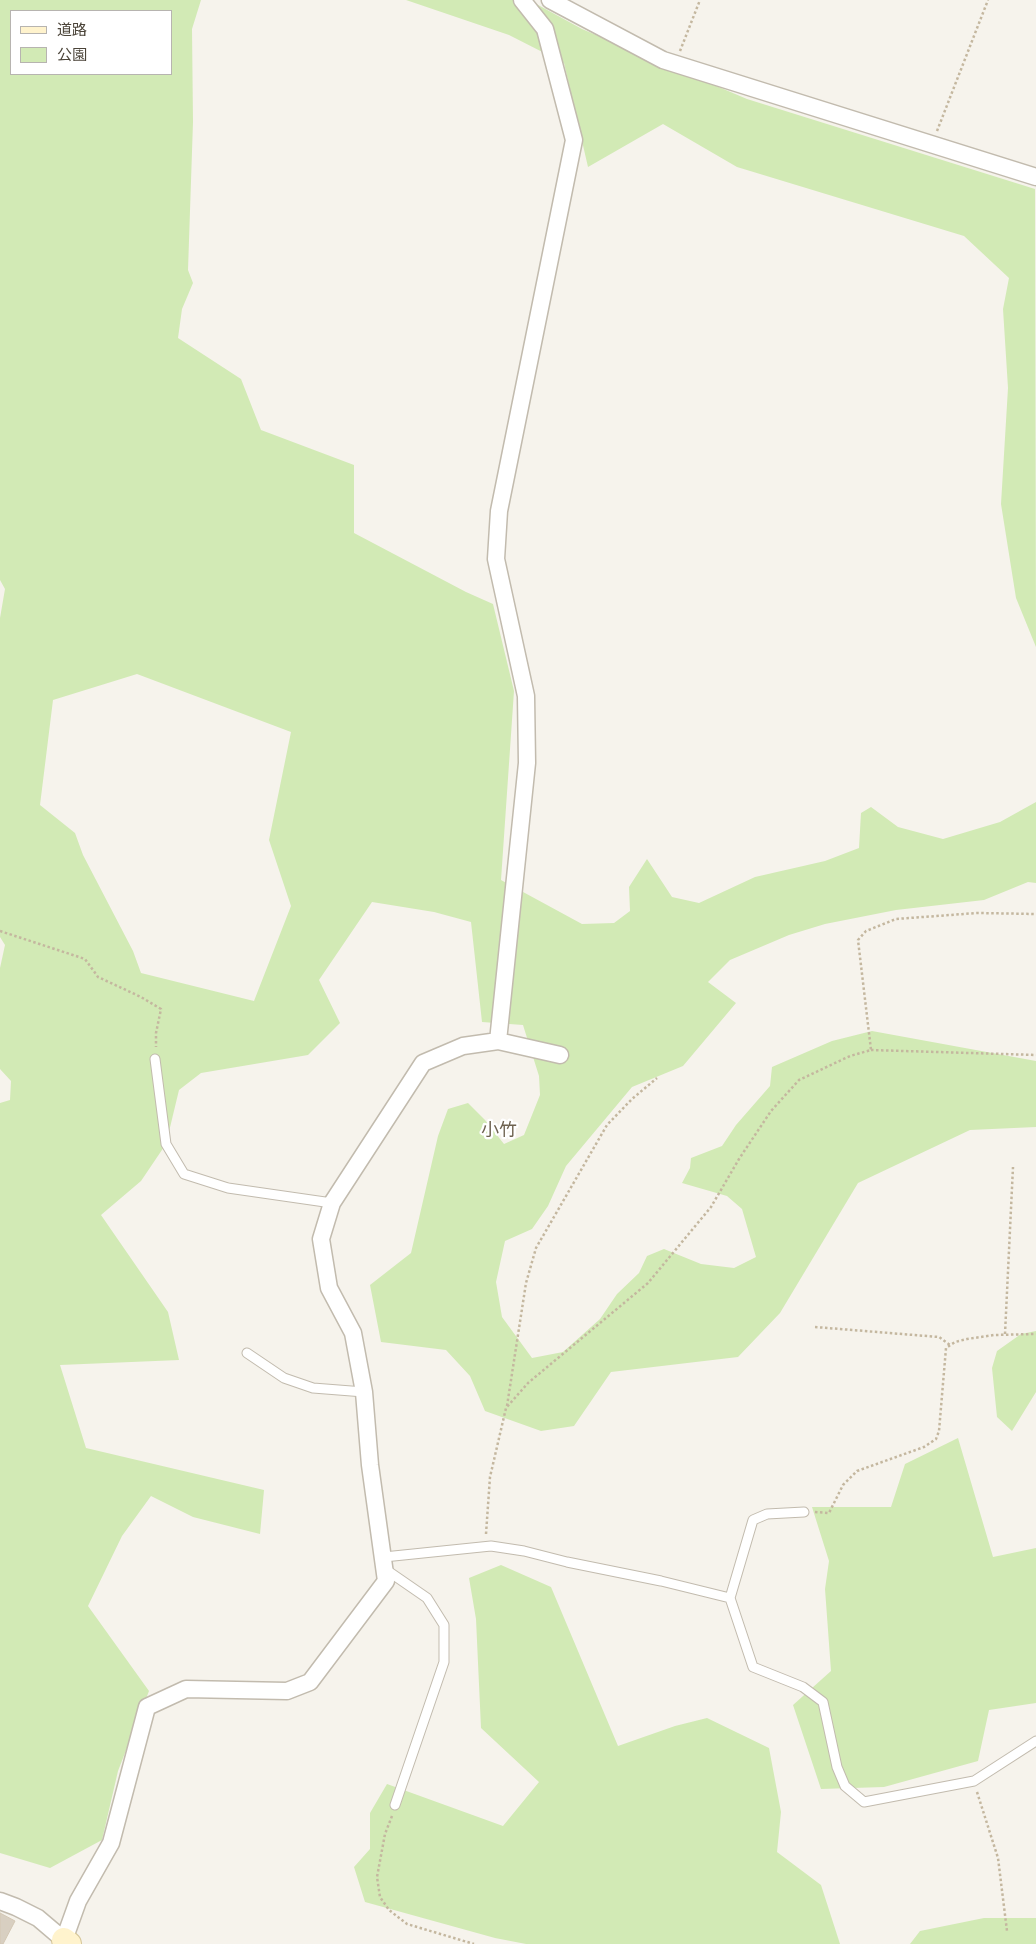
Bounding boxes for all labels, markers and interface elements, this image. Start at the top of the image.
legend [10,10,172,75]
text: 道路 [57,19,87,40]
text: 公園 [57,44,87,65]
district label: 小竹 [481,1120,517,1142]

